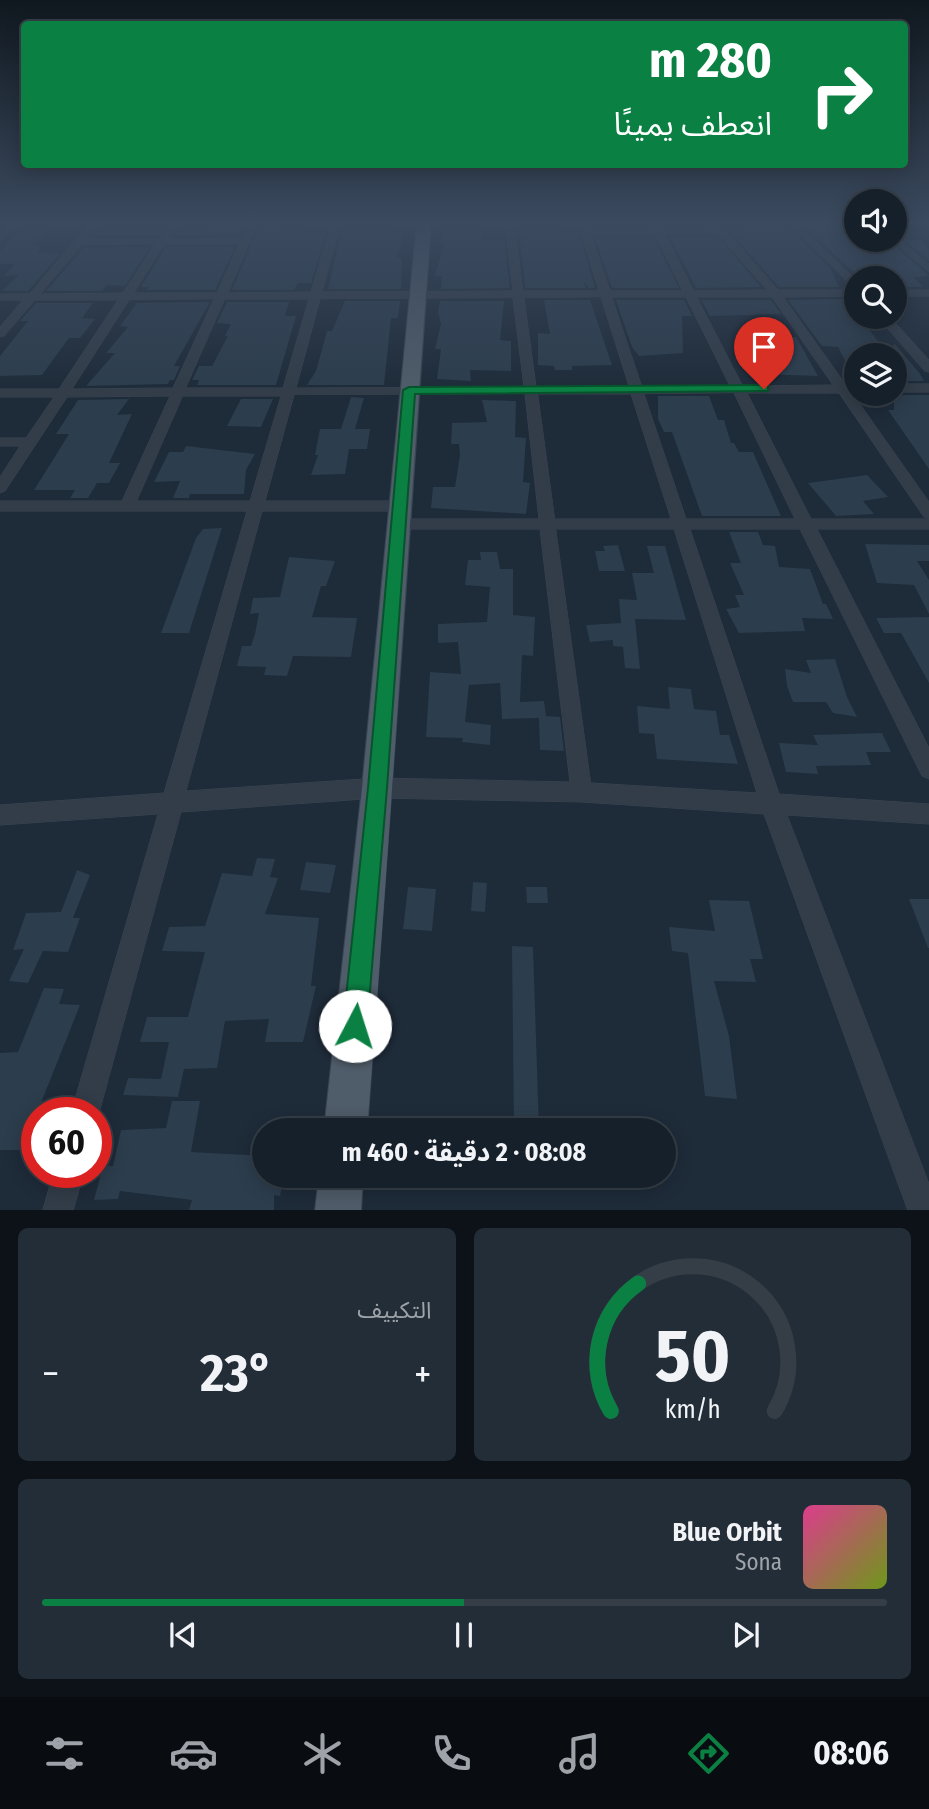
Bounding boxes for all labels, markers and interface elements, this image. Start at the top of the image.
text: 280 m [649,31,772,90]
icon: right [796,49,887,140]
text: انعطف يمينًا [613,105,772,143]
map controls [844,189,907,406]
button: sound [844,189,907,252]
button: search [844,266,907,329]
pin [734,317,794,389]
icon: arrive [745,328,783,366]
button: layers [844,343,907,406]
position arrow [318,989,392,1063]
speed limit sign: 60 [21,1097,112,1188]
text: 08:08 · 2 دقيقة · 460 m [342,1137,586,1168]
text: التكييف [357,1296,432,1324]
text: 50 [655,1313,730,1400]
text: 23° [200,1342,273,1405]
text: − [42,1351,59,1397]
text: + [414,1351,431,1397]
text: km/h [664,1394,720,1424]
text: Blue Orbit [672,1517,782,1548]
text: Sona [735,1548,782,1576]
icon: previous [164,1616,202,1654]
icon: pause [445,1616,483,1654]
icon: next [727,1616,765,1654]
icon: filters [40,1729,89,1778]
icon: car [169,1729,218,1778]
icon: climate [298,1729,347,1778]
icon: phone [427,1729,476,1778]
icon: music [555,1729,604,1778]
icon: directions [684,1729,733,1778]
text: 08:06 [813,1734,889,1772]

